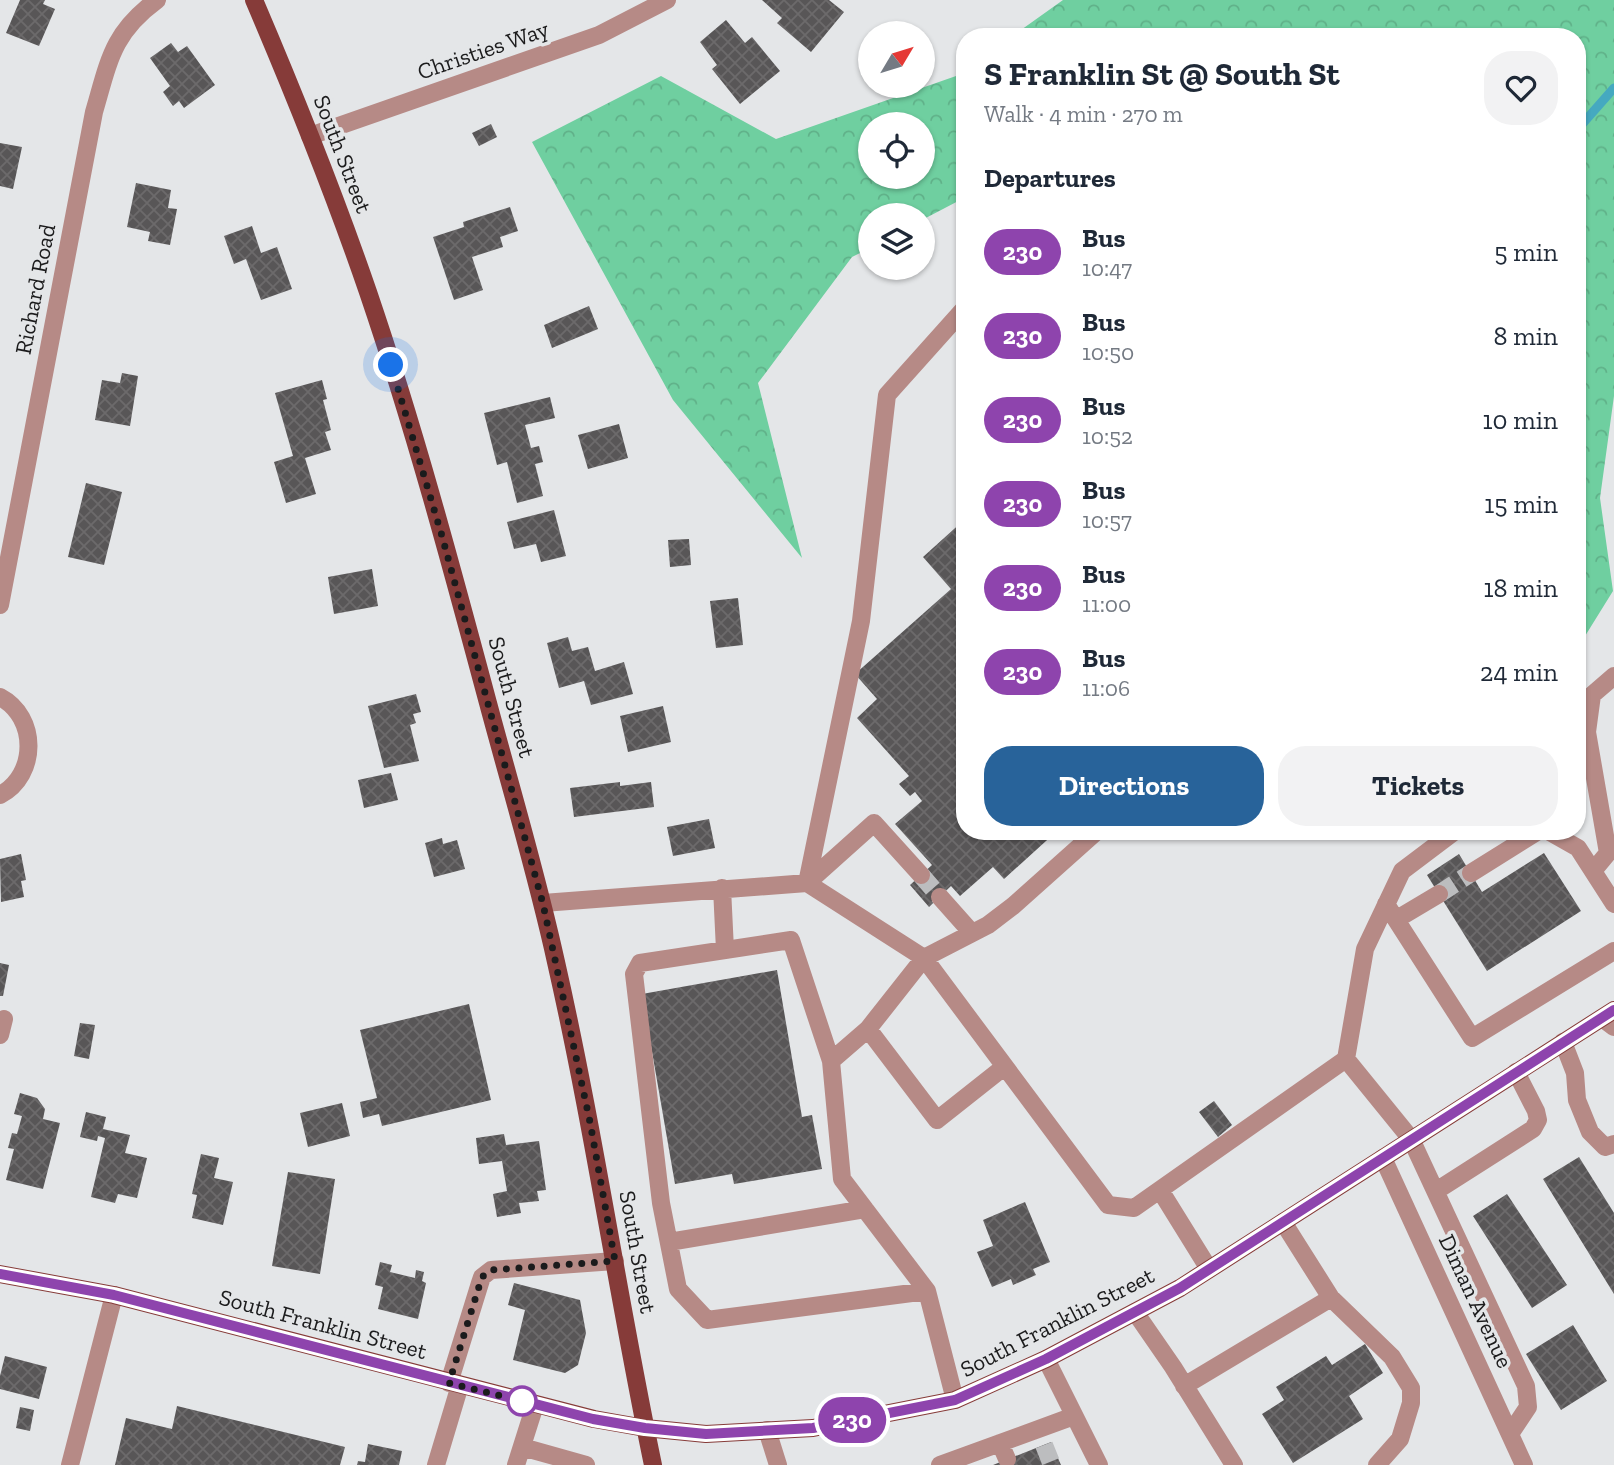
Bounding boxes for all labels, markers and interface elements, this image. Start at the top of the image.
street label: Christies Way [414,14,553,86]
north arrow [858,21,934,98]
map controls [858,21,935,280]
button: heart [1484,51,1558,125]
text: S Franklin St @ South St [984,54,1340,93]
street label: South Street [308,91,378,217]
text: Walk · 4 min · 270 m [984,100,1183,128]
button: locate [858,112,935,189]
text: Departures [984,162,1116,194]
button: layers [858,203,935,280]
street label: Richard Road [9,221,61,357]
text: Bus [1082,222,1125,254]
text: 5 min [1494,236,1558,268]
text: 230 [1003,237,1042,266]
text: 10:47 [1082,254,1132,282]
text: Bus [1082,306,1125,338]
text: 8 min [1493,320,1558,352]
text: 230 [1003,321,1042,350]
text: 10:50 [1082,338,1134,366]
your location [373,347,408,382]
text: Bus [1082,390,1125,422]
text: 10 min [1482,404,1558,436]
text: 230 [1003,405,1042,434]
text: 10:52 [1082,422,1133,450]
text: Bus [1082,474,1125,506]
text: 15 min [1484,488,1558,520]
text: 230 [1003,489,1042,518]
text: 10:57 [1082,506,1132,534]
text: Bus [1082,558,1125,590]
text: 18 min [1483,572,1558,604]
text: 230 [1003,573,1042,602]
text: 11:00 [1082,590,1131,618]
street label: South Street [482,633,542,761]
text: Bus [1082,642,1125,674]
text: 24 min [1480,656,1558,688]
text: 230 [1003,657,1042,686]
text: 11:06 [1082,674,1130,702]
button: Directions [984,746,1264,826]
button: Tickets [1278,746,1558,826]
street label: South Street [613,1189,663,1316]
street label: Diman Avenue [1433,1230,1519,1372]
street label: South Franklin Street [955,1261,1159,1383]
street label: South Franklin Street [216,1283,430,1365]
unlabelled marker [507,1386,537,1416]
line badge: 230 [812,1397,892,1443]
text: 230 [832,1405,872,1434]

